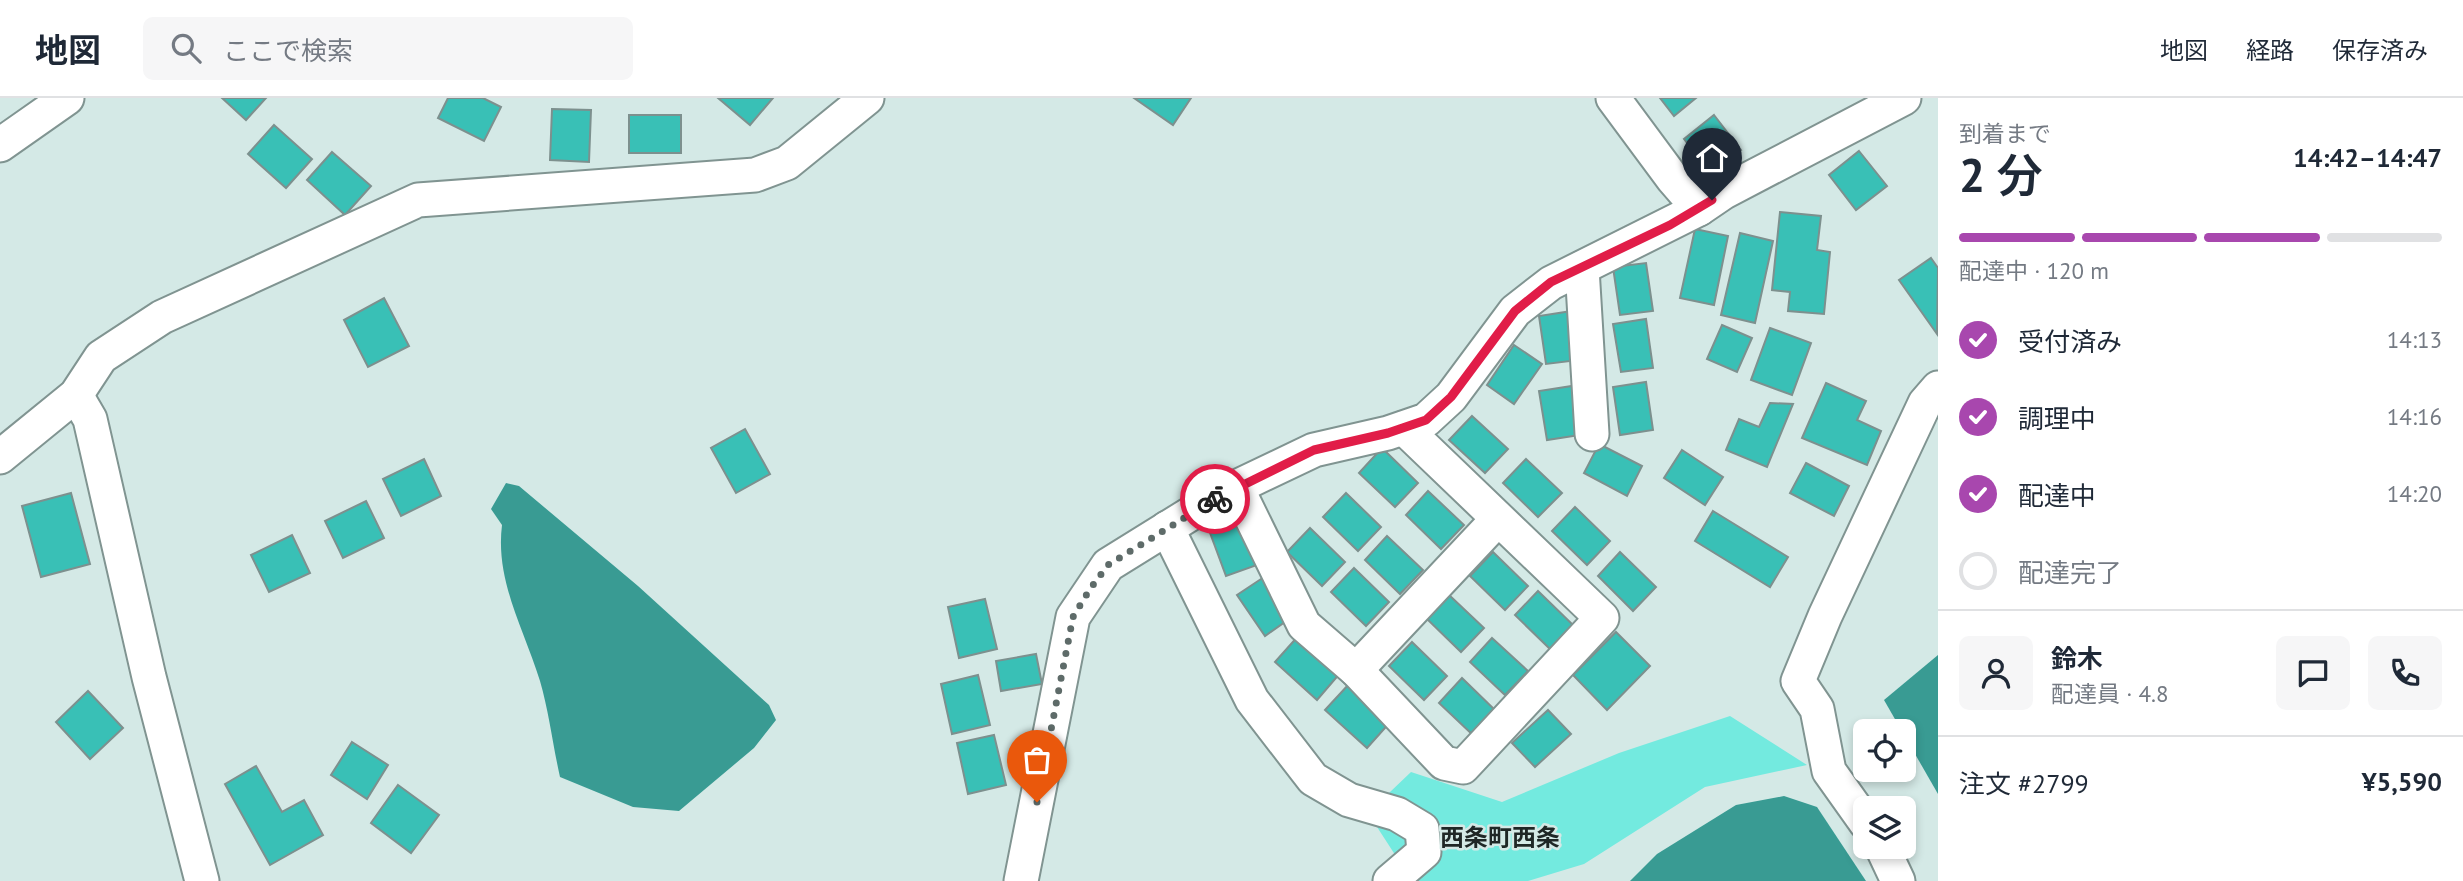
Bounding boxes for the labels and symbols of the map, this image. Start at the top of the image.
pin [1682,128,1742,200]
courier [1180,464,1250,534]
pin [1007,730,1067,802]
district label: 西条町西条 [1440,822,1560,853]

